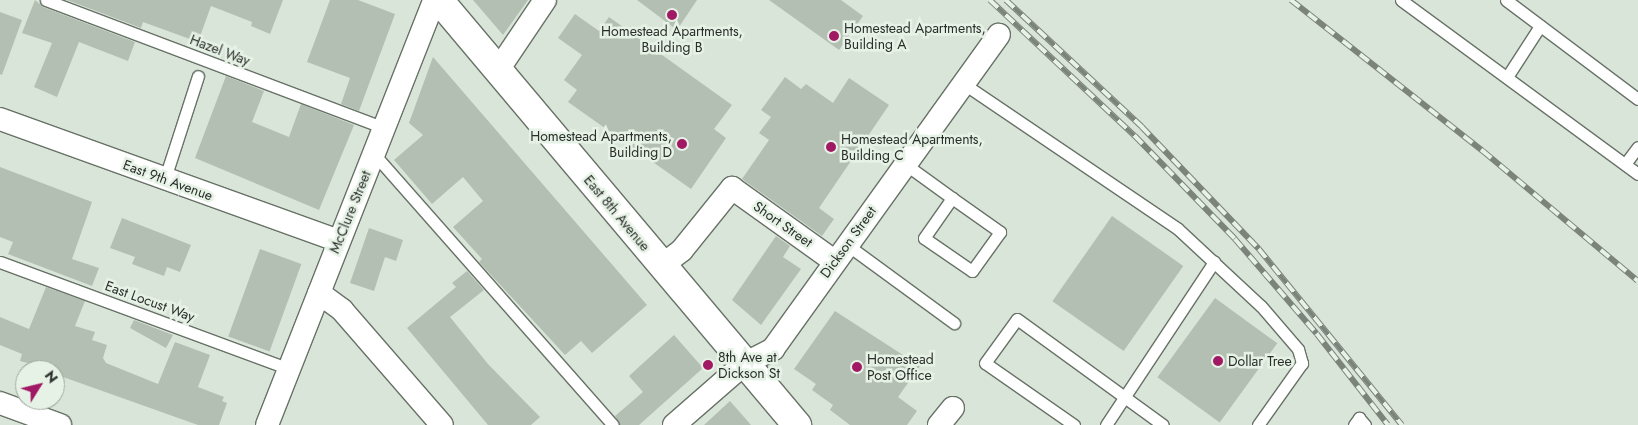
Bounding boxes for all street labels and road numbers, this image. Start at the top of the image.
street label: Hazel Way [188,31,252,69]
street label: East 9th Avenue [121,156,215,204]
street label: McClure Street [326,168,374,256]
street label: East 8th Avenue [580,172,654,254]
street label: Short Street [750,197,816,251]
street label: Dickson Street [816,203,880,281]
street label: East Locust Way [103,277,197,325]

